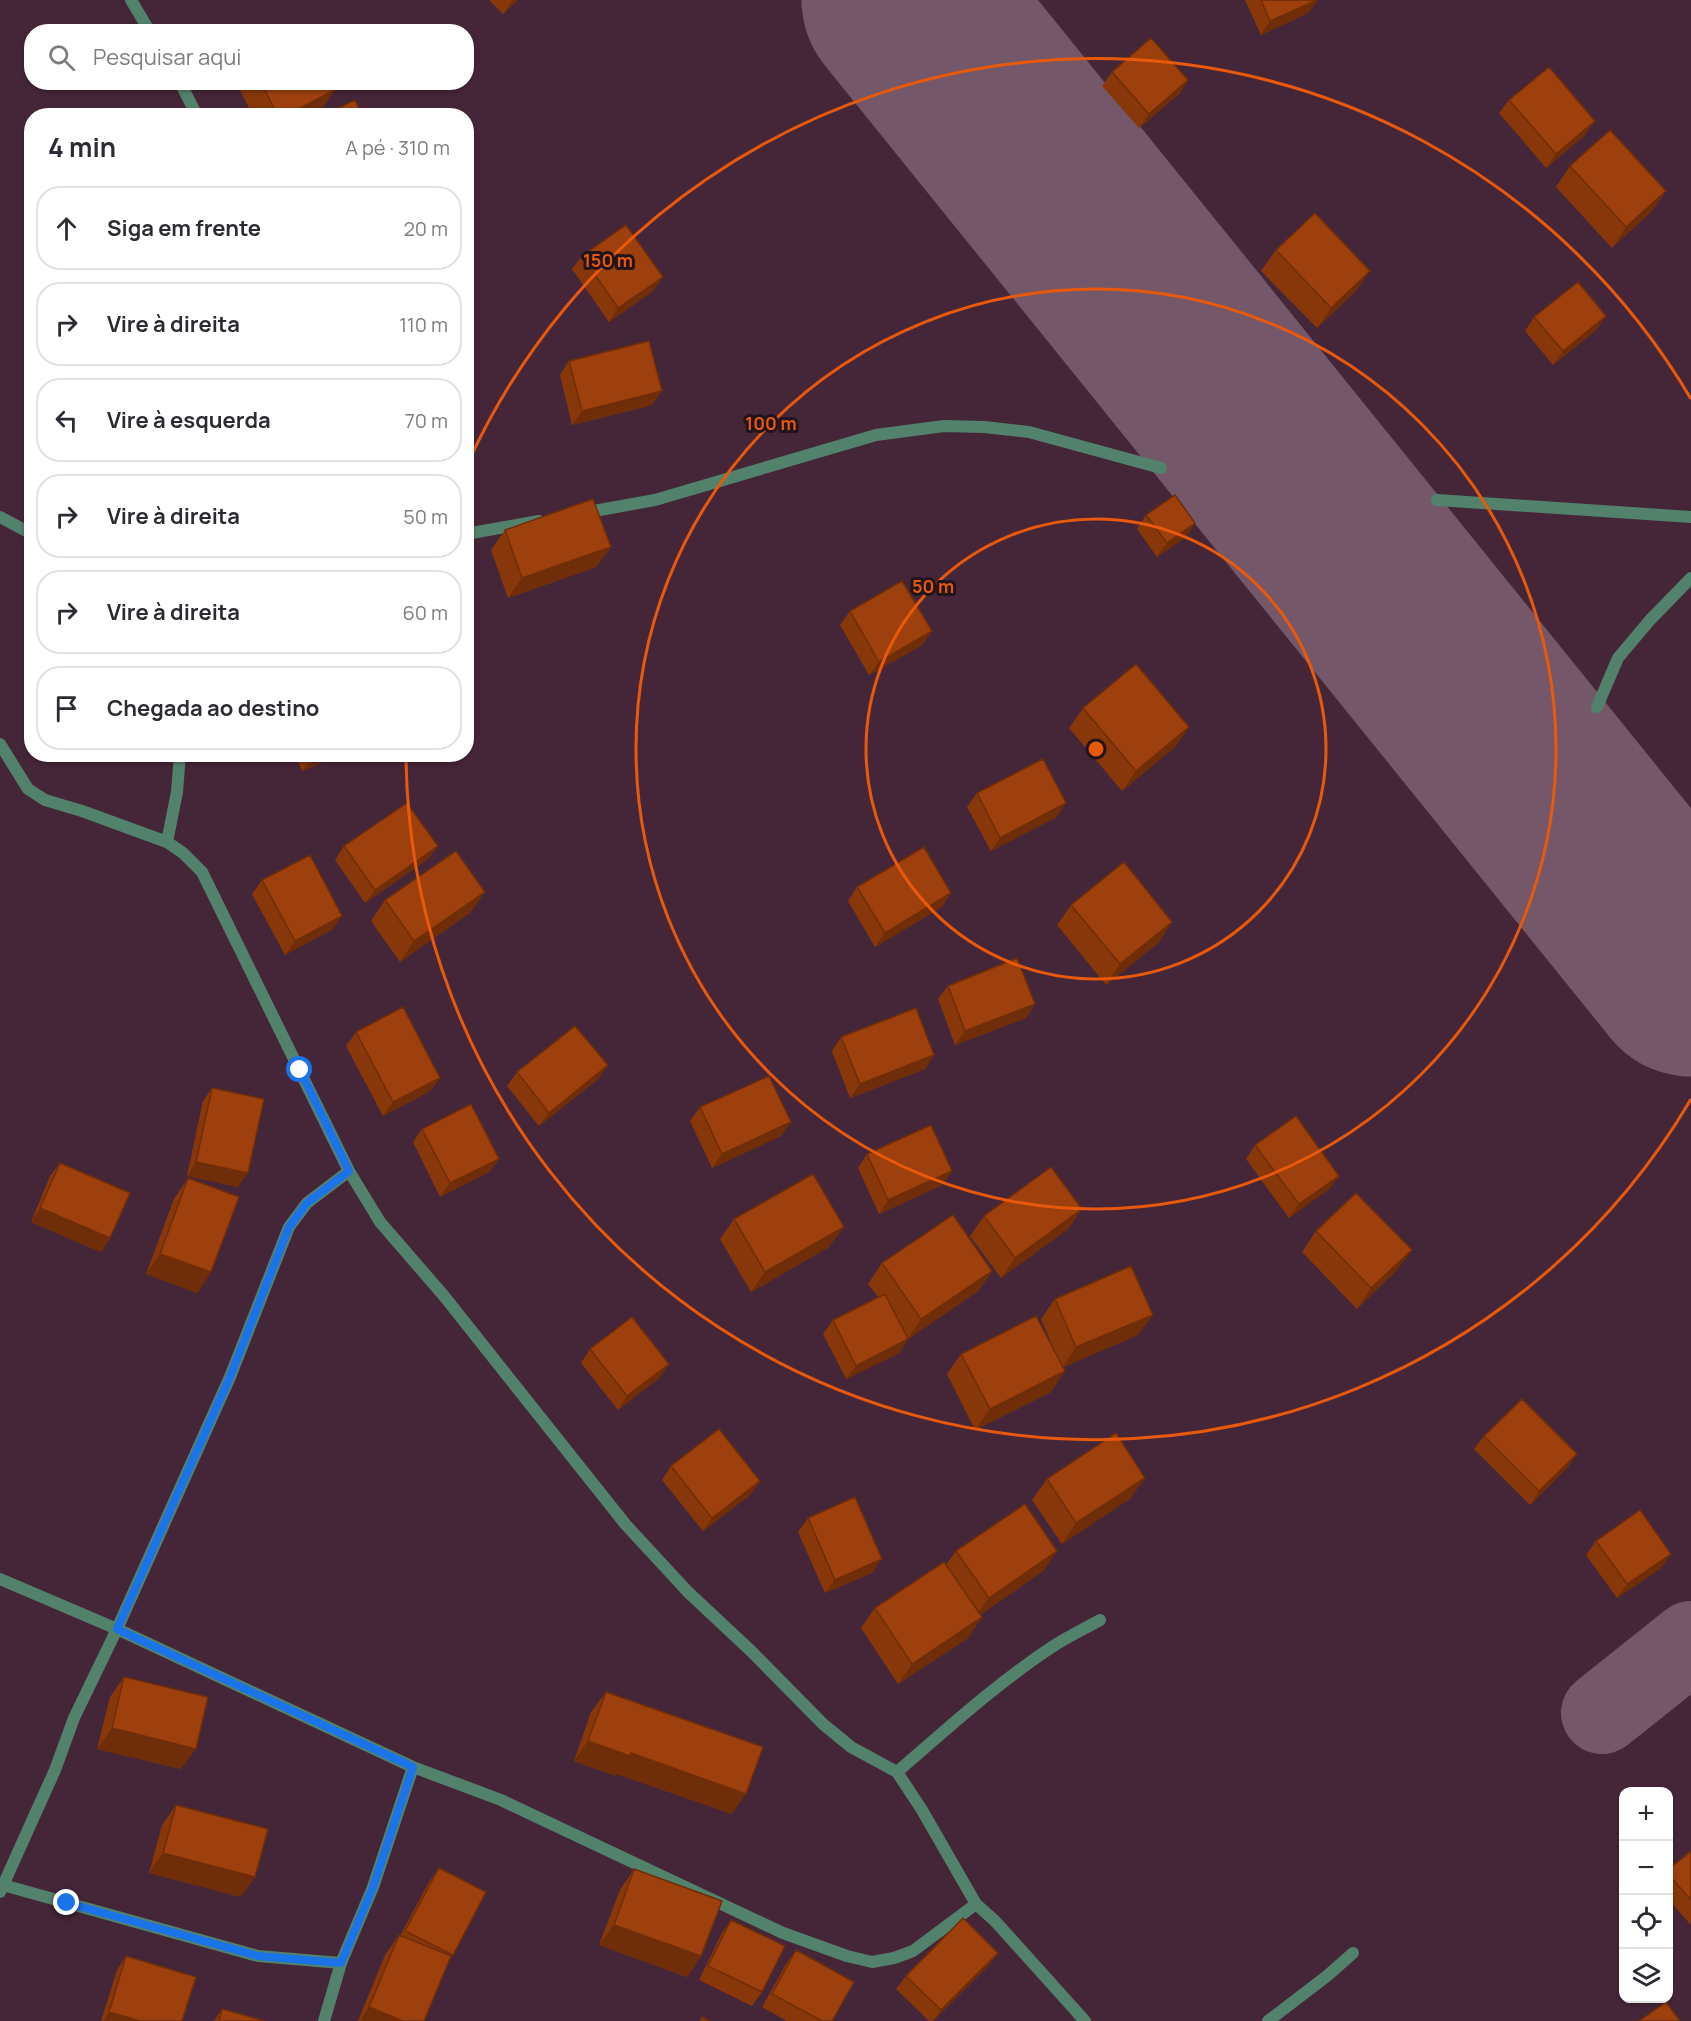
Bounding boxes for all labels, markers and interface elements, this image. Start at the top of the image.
search box [24,24,474,90]
icon: search [45,41,78,74]
text: Pesquisar aqui [93,42,241,72]
text: 4 min [48,129,116,165]
text: A pé · 310 m [345,134,450,161]
icon: ahead [50,212,83,245]
text: Siga em frente [107,213,261,243]
text: 20 m [403,215,448,242]
text: 150 m [583,248,633,272]
icon: right [50,308,83,341]
text: Vire à direita [107,309,240,339]
text: 110 m [399,311,448,338]
icon: left [50,404,83,437]
text: Vire à esquerda [107,405,271,435]
text: 70 m [405,407,448,434]
text: 100 m [745,411,797,435]
icon: right [50,500,83,533]
text: Vire à direita [107,501,240,531]
text: 50 m [403,503,448,530]
text: 50 m [912,574,954,598]
icon: right [50,596,83,629]
text: Vire à direita [107,597,240,627]
text: 60 m [402,599,448,626]
icon: arrive [50,692,83,725]
text: Chegada ao destino [107,693,319,723]
centre of rings [1086,739,1106,759]
route start [286,1056,312,1082]
map controls [1619,1787,1673,2003]
button: + [1619,1787,1673,1841]
button: − [1619,1841,1673,1895]
route end [53,1889,79,1915]
button: locate [1619,1895,1673,1949]
button: layers [1619,1949,1673,2003]

